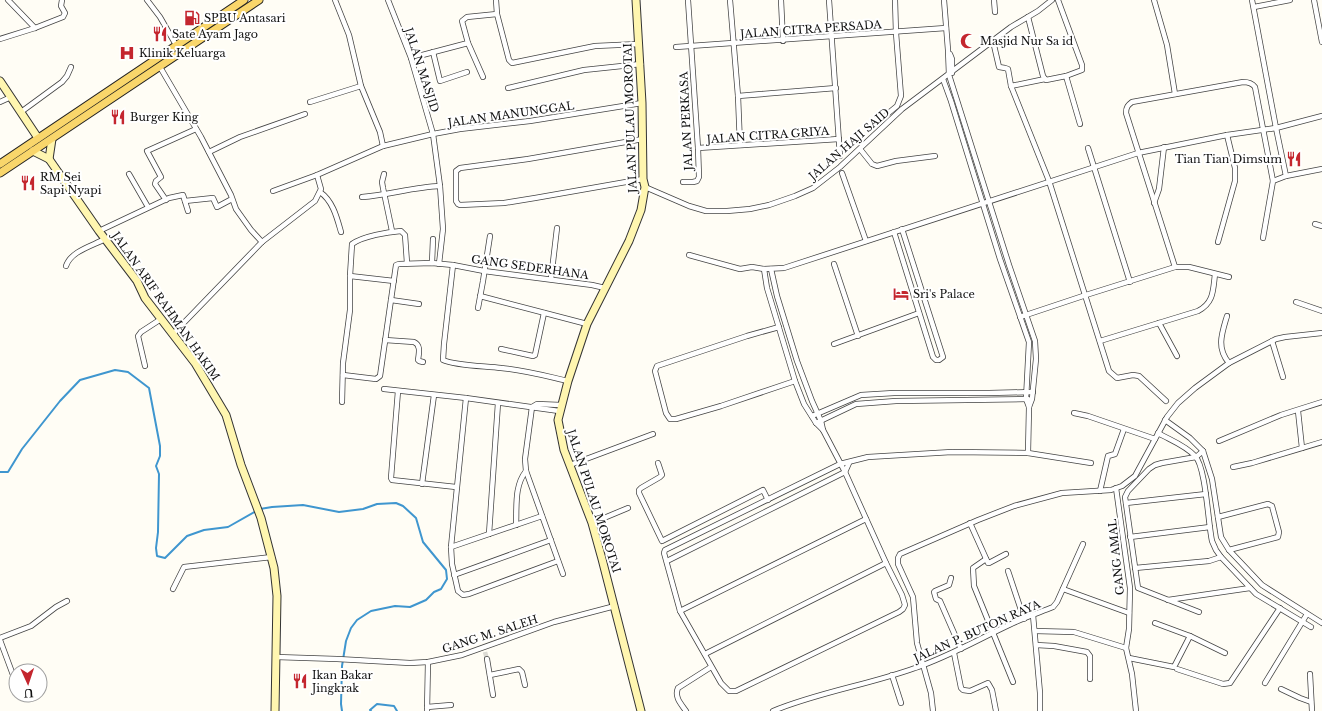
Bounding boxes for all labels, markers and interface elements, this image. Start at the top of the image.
fuel station icon: SPBU Antasari [183,9,201,27]
place label: SPBU Antasari [204,11,286,25]
street label: JALAN CITRA PERSADA [738,17,883,41]
street label: JALAN MASJID [401,24,442,115]
restaurant icon: Sate Ayam Jago [151,25,169,43]
place label: Sate Ayam Jago [172,27,258,41]
mosque icon: Masjid Nur Sa id [959,32,977,50]
place label: Masjid Nur Sa id [980,34,1074,48]
street label: JALAN PULAU MOROTAI [620,42,640,195]
hospital icon: Klinik Keluarga [118,44,136,62]
place label: Klinik Keluarga [139,46,227,60]
street label: JALAN PERKASA [676,71,696,173]
street label: JALAN MANUNGGAL [445,98,575,130]
street label: JALAN HAJI SAID [804,105,893,184]
restaurant icon: Burger King [109,108,127,126]
place label: Burger King [130,110,199,124]
street label: JALAN CITRA GRIYA [704,124,830,146]
restaurant icon: Tian Tian Dimsum [1285,150,1303,168]
place label: Tian Tian Dimsum [1175,152,1282,166]
place label: RM Sei Sapi Nyapi [40,170,102,197]
restaurant icon: RM Sei Sapi Nyapi [19,174,37,192]
street label: JALAN ARIF RAHMAN HAKIM [108,227,223,383]
street label: GANG SEDERHANA [470,252,590,282]
hotel icon: Sri's Palace [892,285,910,303]
place label: Sri's Palace [913,287,975,301]
street label: JALAN PULAU MOROTAI [564,426,624,575]
street label: GANG AMAL [1105,518,1127,596]
street label: JALAN P. BUTON RAYA [910,597,1043,666]
street label: GANG M. SALEH [440,612,540,656]
north arrow [8,663,48,703]
place label: Ikan Bakar Jingkrak [310,668,374,695]
restaurant icon: Ikan Bakar Jingkrak [291,672,309,690]
text: U [23,686,34,700]

